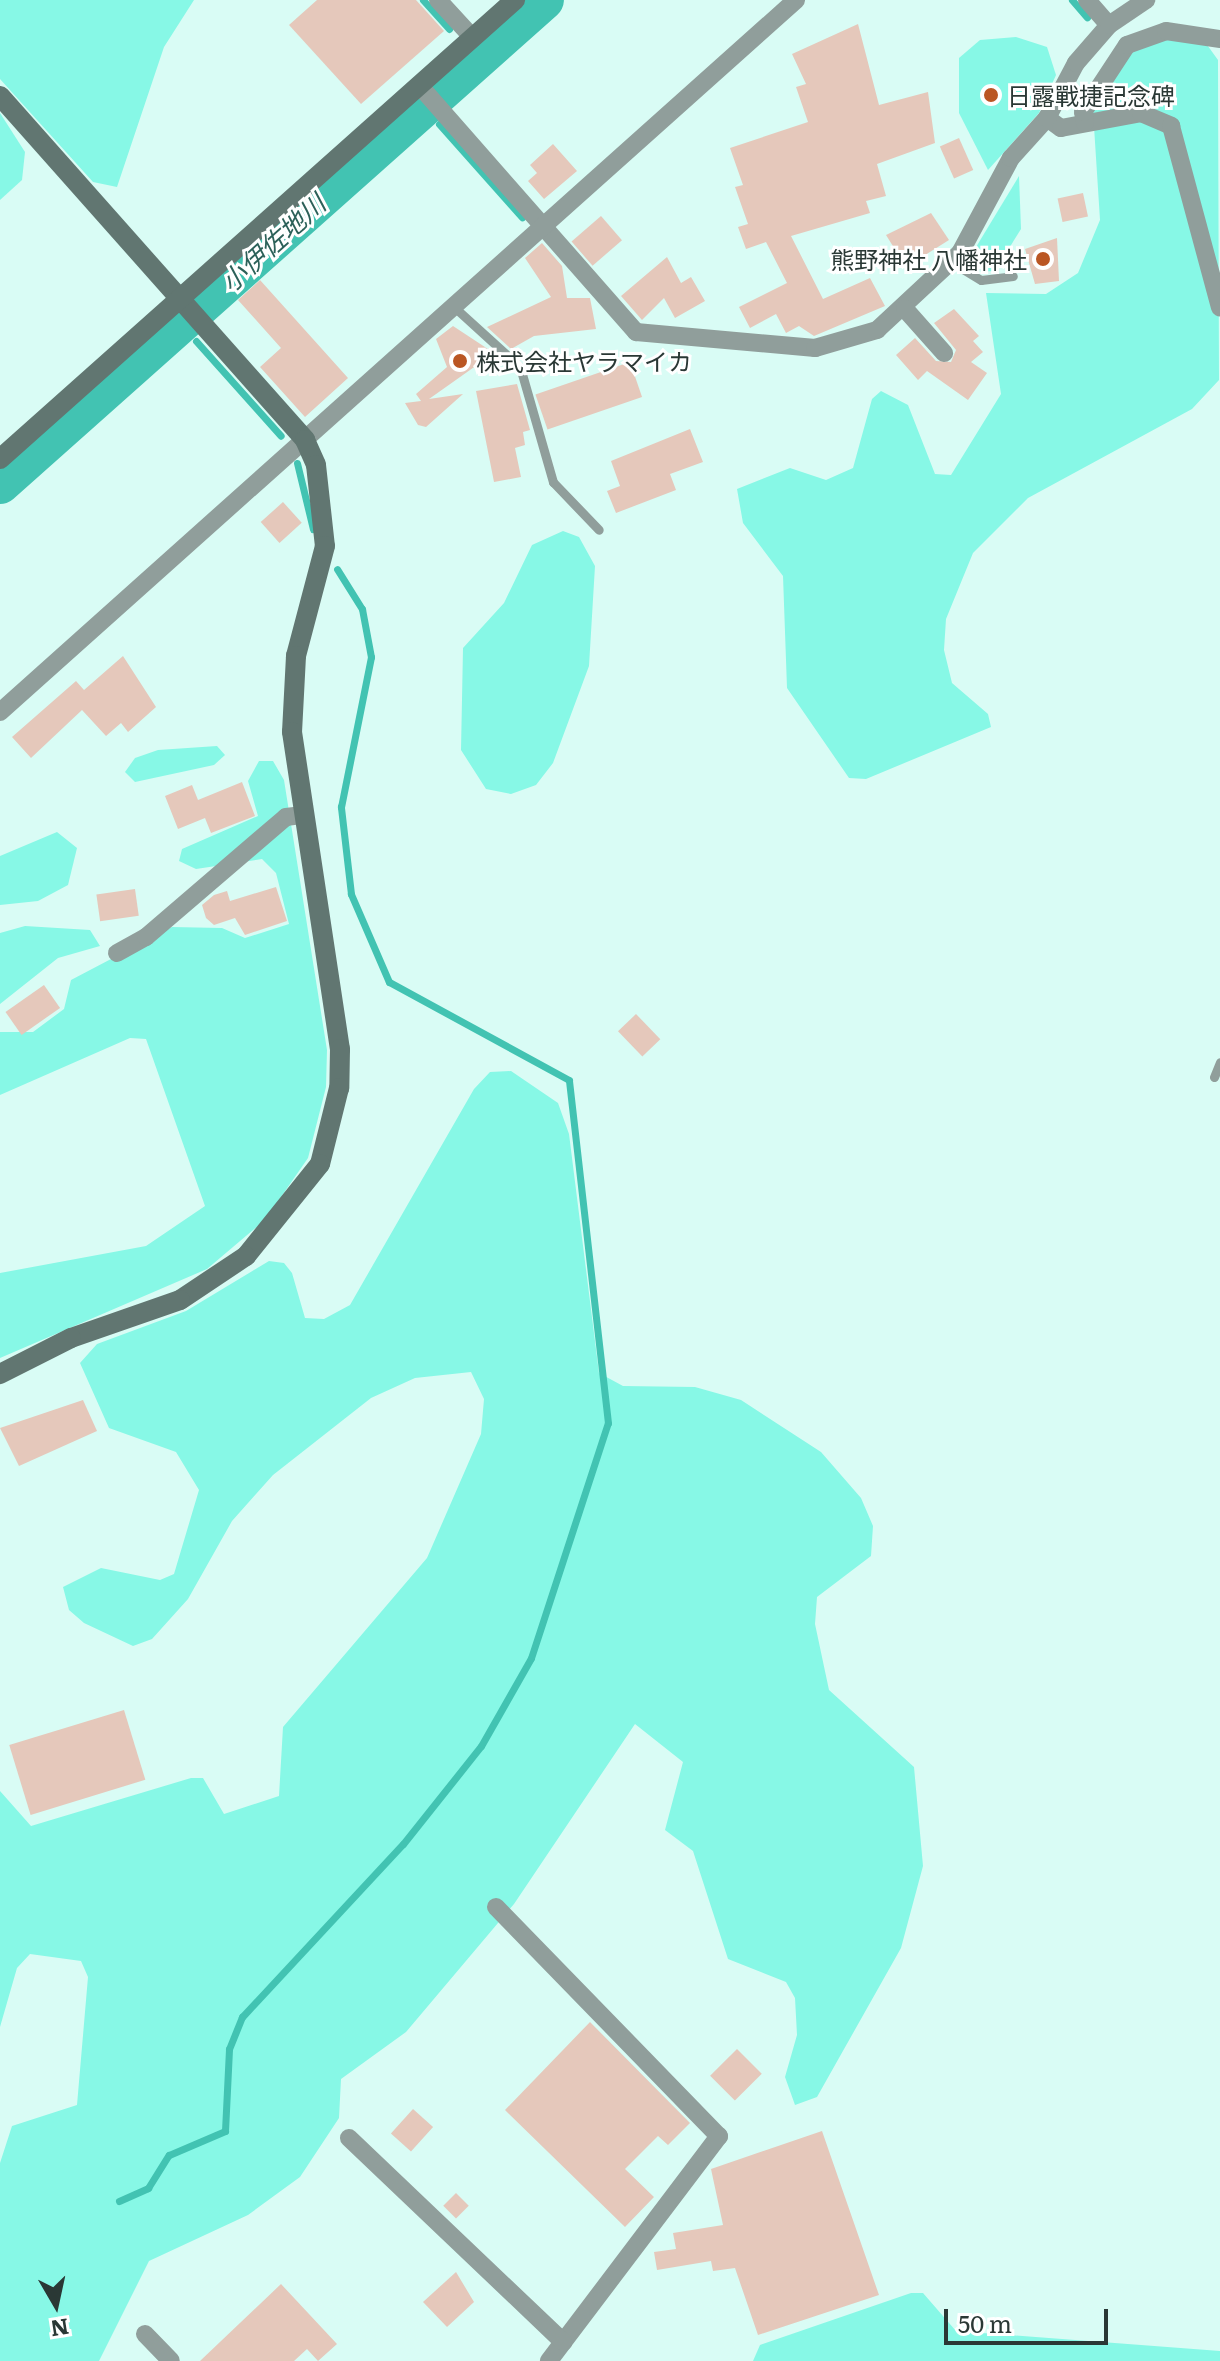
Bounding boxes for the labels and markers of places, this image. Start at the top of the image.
place label: 日露戰捷記念碑 [1007,81,1175,109]
marker: 日露戰捷記念碑 [982,86,1000,104]
place label: 熊野神社 八幡神社 [830,245,1027,273]
marker: 熊野神社 八幡神社 [1034,250,1052,268]
place label: 株式会社ヤラマイカ [476,347,692,375]
marker: 株式会社ヤラマイカ [451,352,469,370]

